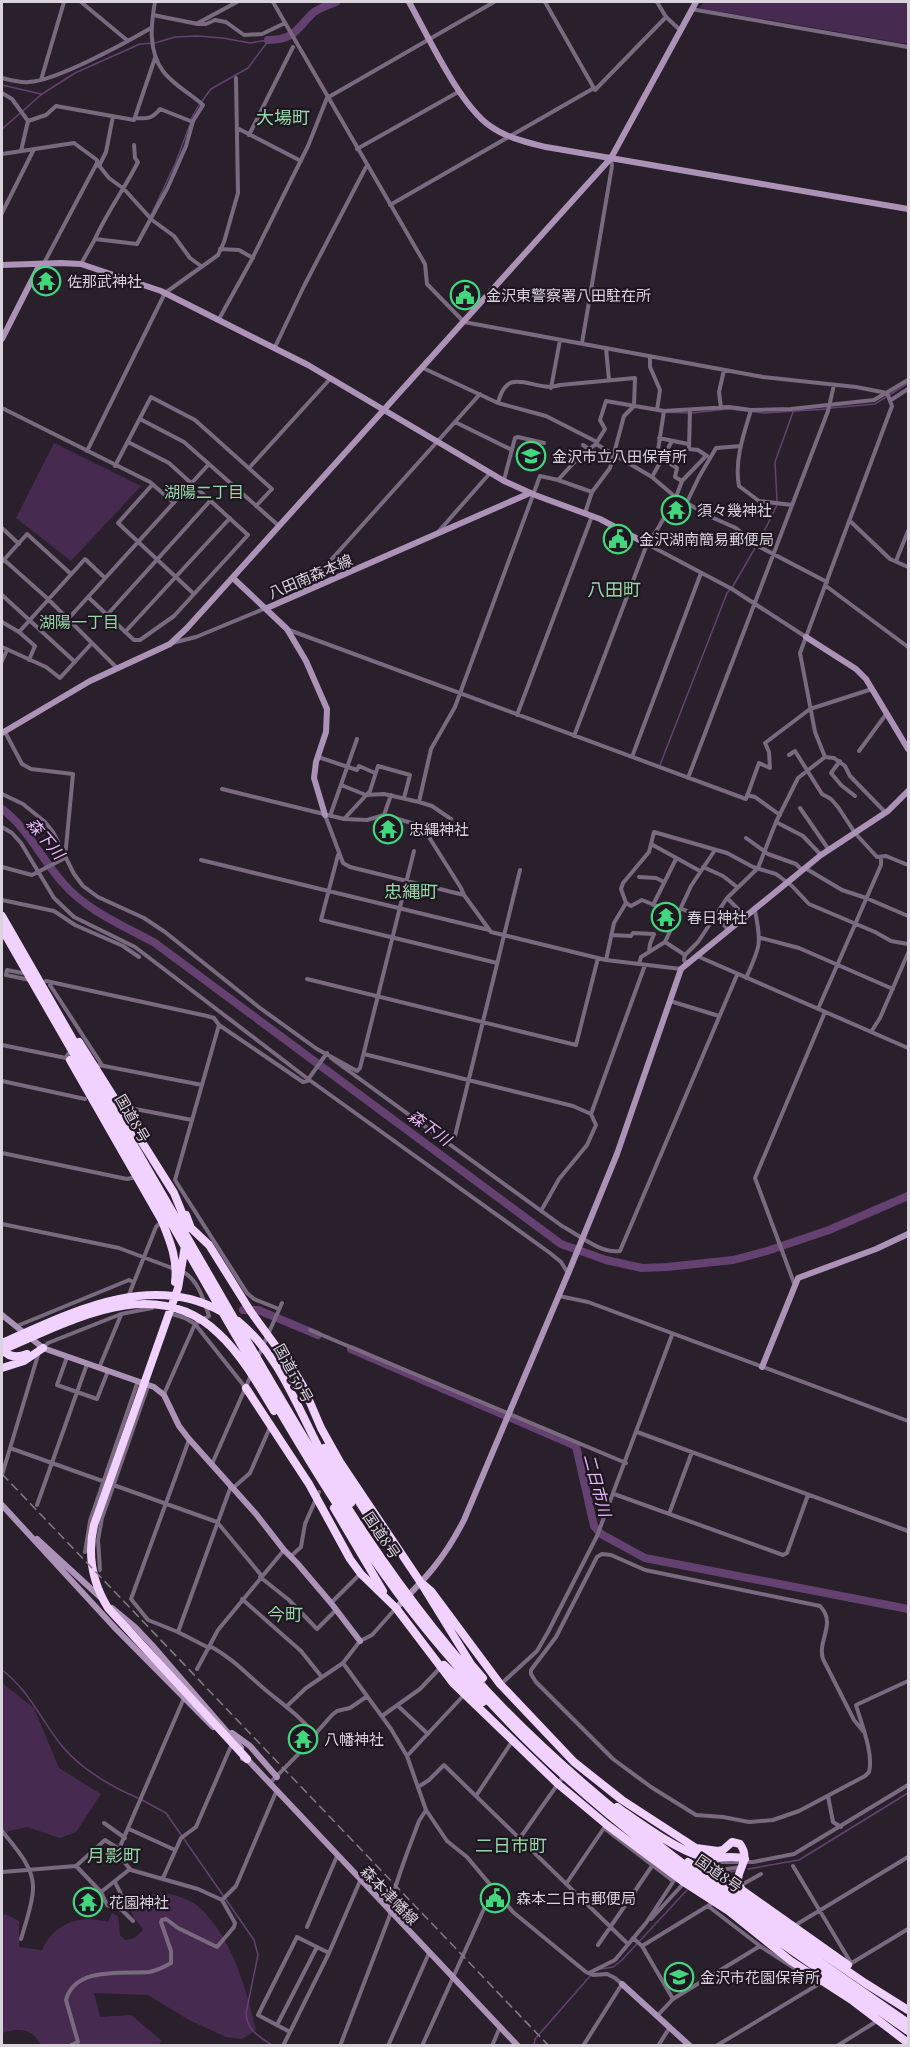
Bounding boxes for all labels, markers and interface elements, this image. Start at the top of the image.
district label: 大場町 [256,105,310,129]
temple icon: 佐那武神社 [30,265,62,297]
place label: 佐那武神社 [67,271,142,291]
public building icon: 金沢東警察署八田駐在所 [449,279,481,311]
place label: 金沢東警察署八田駐在所 [486,285,651,305]
school or university icon: 金沢市立八田保育所 [515,440,547,472]
place label: 金沢市立八田保育所 [552,446,687,466]
district label: 湖陽二丁目 [164,481,244,502]
temple icon: 須々幾神社 [660,494,692,526]
place label: 須々幾神社 [697,500,772,520]
public building icon: 金沢湖南簡易郵便局 [602,523,634,555]
place label: 金沢湖南簡易郵便局 [639,529,774,549]
street label: 八田南森本線 [265,549,355,603]
district label: 八田町 [587,577,641,601]
district label: 湖陽一丁目 [39,611,119,632]
water label: 森下川 [23,813,71,865]
temple icon: 忠縄神社 [372,813,404,845]
place label: 忠縄神社 [409,819,469,839]
district label: 忠縄町 [384,879,438,903]
temple icon: 春日神社 [650,901,682,933]
place label: 春日神社 [687,907,747,927]
street label: 国道8号 [111,1090,155,1146]
water label: 森下川 [404,1104,457,1151]
street label: 国道159号 [270,1340,318,1406]
water label: 二日市川 [580,1451,617,1521]
street label: 国道8号 [359,1508,405,1562]
district label: 今町 [267,1602,303,1626]
temple icon: 八幡神社 [287,1723,319,1755]
place label: 八幡神社 [324,1729,384,1749]
district label: 二日市町 [475,1833,547,1857]
district label: 月影町 [87,1843,141,1867]
street label: 国道8号 [692,1850,746,1896]
street label: 森本津幡線 [357,1861,423,1929]
public building icon: 森本二日市郵便局 [479,1882,511,1914]
temple icon: 花園神社 [72,1886,104,1918]
place label: 森本二日市郵便局 [516,1888,636,1908]
place label: 花園神社 [109,1892,169,1912]
school or university icon: 金沢市花園保育所 [663,1961,695,1993]
place label: 金沢市花園保育所 [700,1967,820,1987]

